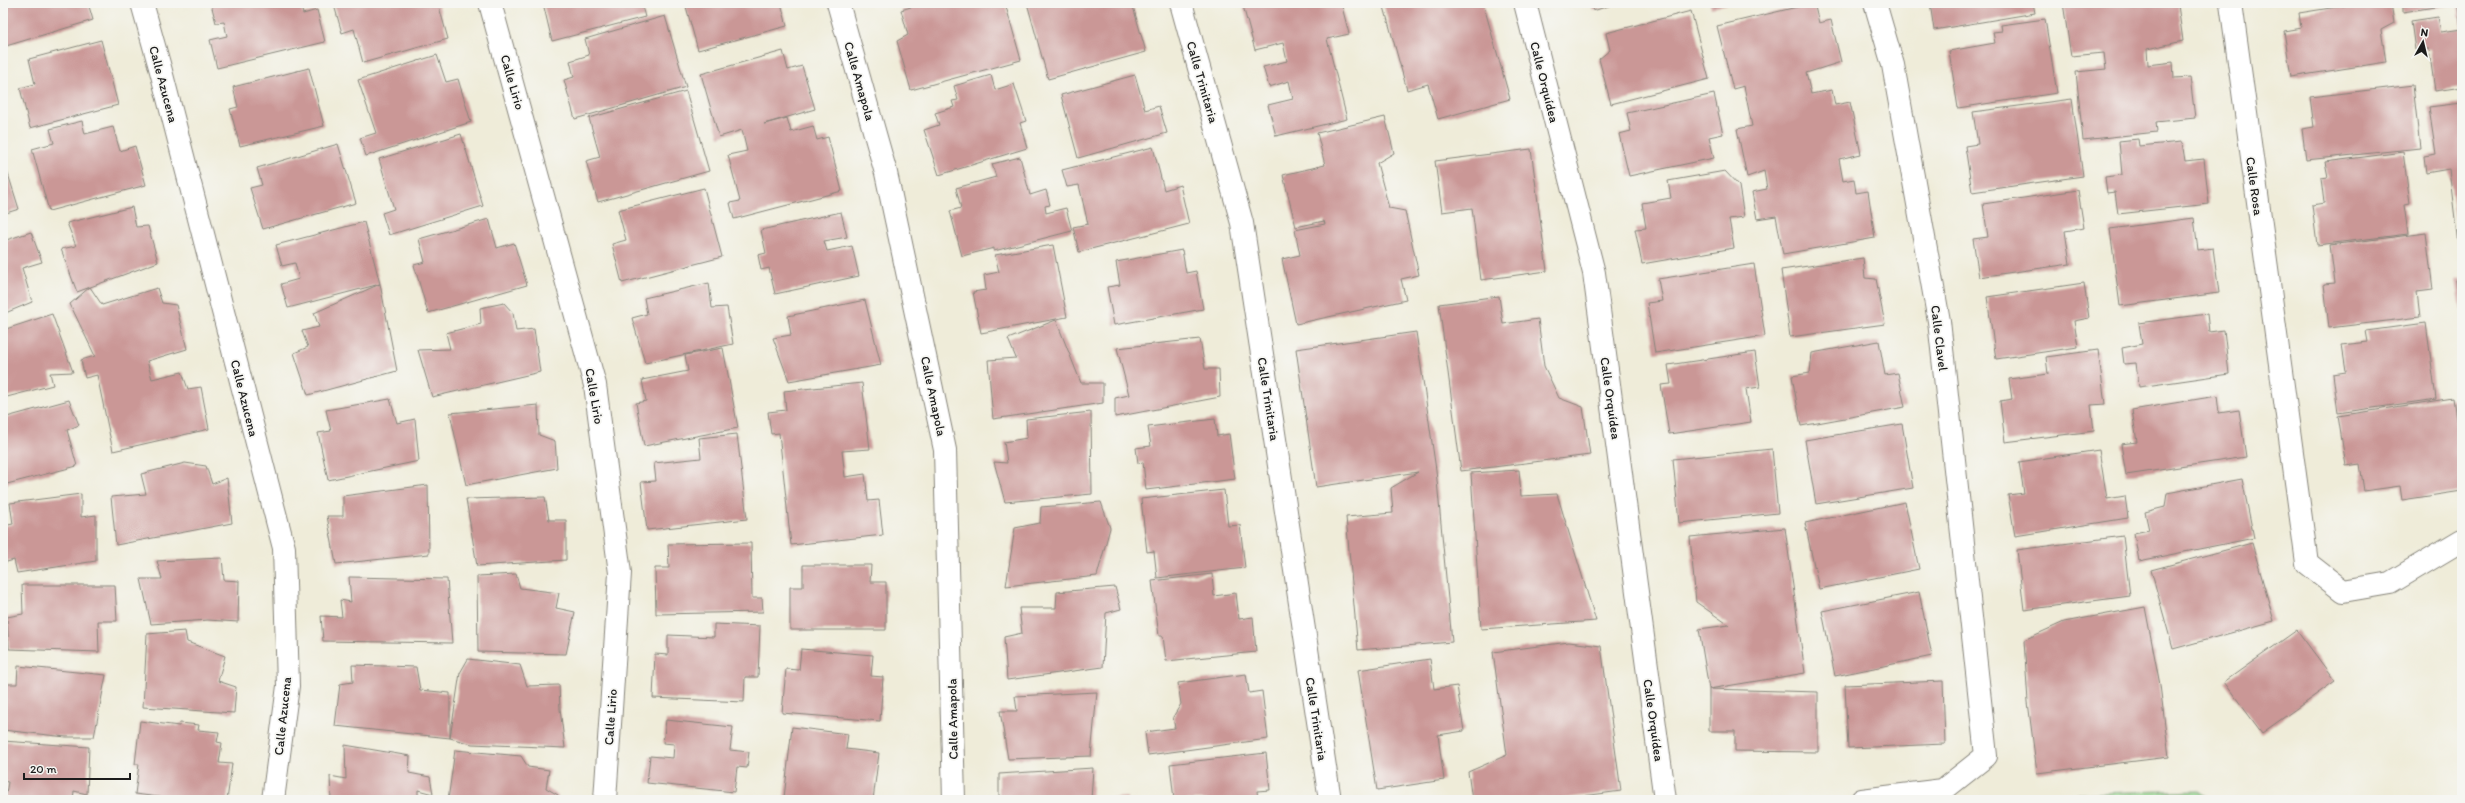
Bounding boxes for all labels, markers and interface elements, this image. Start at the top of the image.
north arrow [2403,22,2443,62]
text: N [2420,26,2429,40]
street label: Calle Trinitaria [1184,39,1221,125]
street label: Calle Amapola [841,40,878,123]
street label: Calle Orquídea [1527,40,1562,125]
street label: Calle Azucena [146,44,181,125]
street label: Calle Lirio [498,53,528,112]
street label: Calle Rosa [2243,156,2266,216]
street label: Calle Clavel [1928,304,1951,372]
street label: Calle Amapola [918,355,949,438]
street label: Calle Trinitaria [1254,356,1283,442]
street label: Calle Orquídea [1597,356,1624,441]
street label: Calle Azucena [228,358,261,439]
street label: Calle Lirio [582,367,607,426]
street label: Calle Azucena [271,675,294,756]
street label: Calle Trinitaria [1302,676,1331,762]
street label: Calle Amapola [944,678,961,760]
street label: Calle Orquídea [1640,678,1667,763]
street label: Calle Lirio [601,688,620,746]
scale bar [24,755,130,781]
text: 20 m [30,762,57,776]

